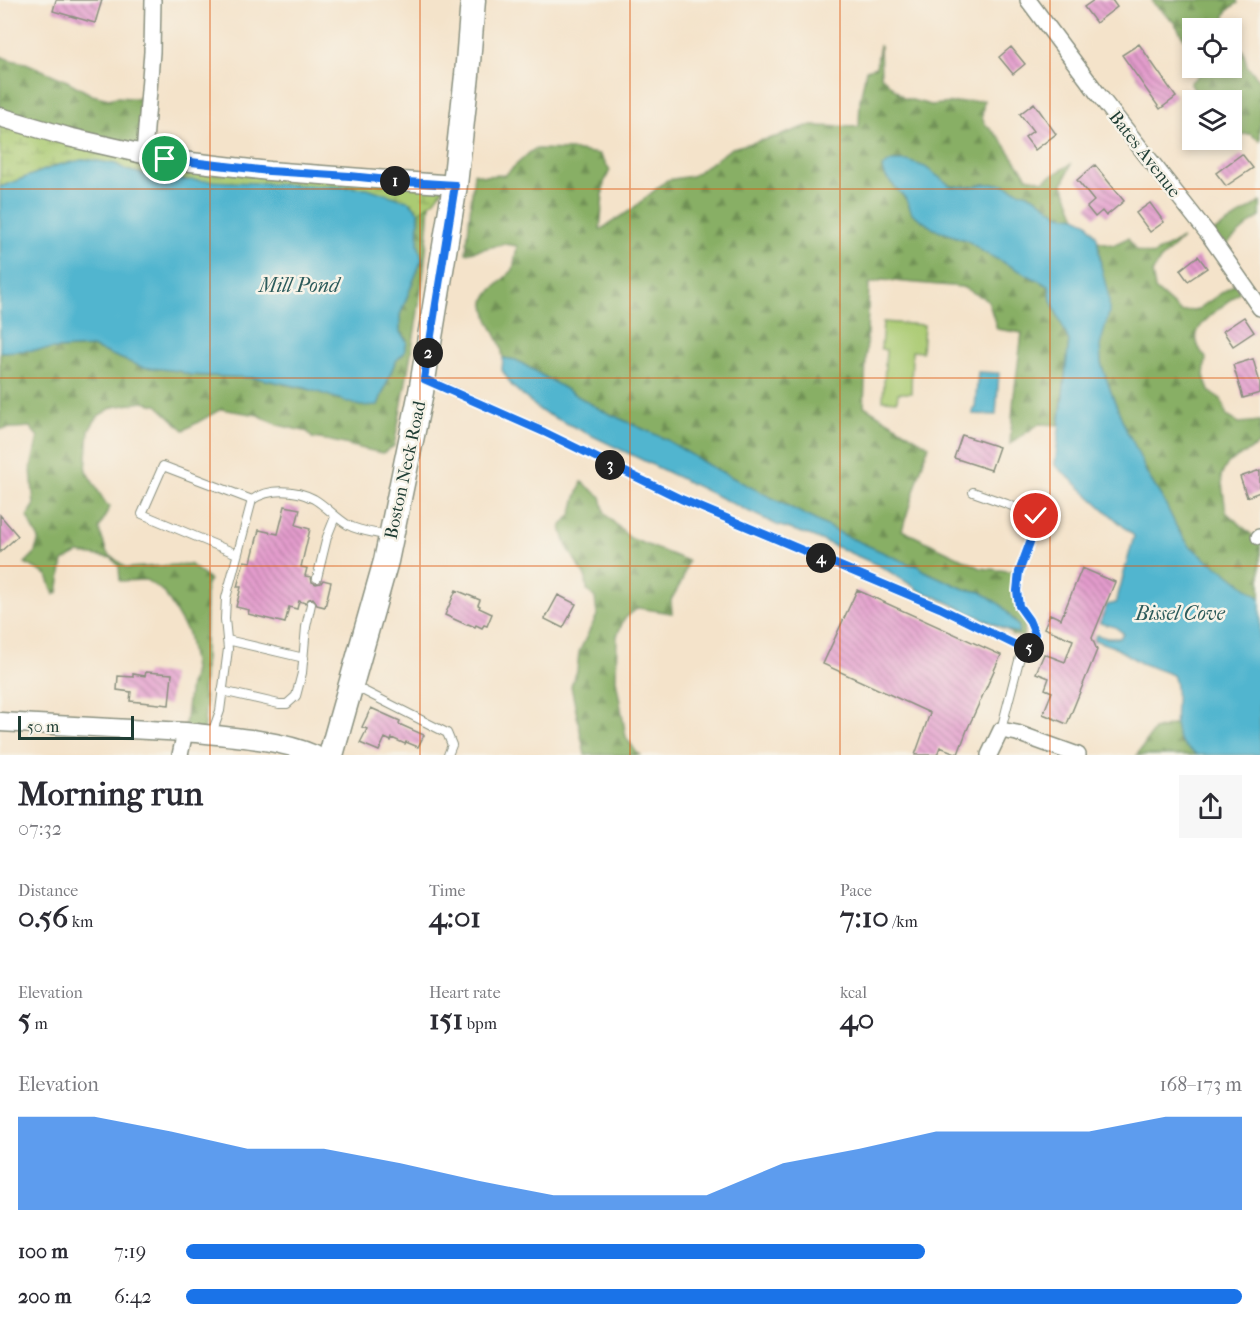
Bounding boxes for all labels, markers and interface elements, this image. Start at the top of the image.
map controls [1182,18,1242,150]
button: locate [1182,18,1242,78]
button: layers [1182,90,1242,150]
street label: Bates Avenue [1104,107,1185,202]
pin [139,133,190,184]
icon: arrive [148,142,181,175]
pin: 1 [380,166,410,196]
text: 1 [392,171,398,190]
water label: Mill Pond [257,274,342,297]
pin: 2 [413,338,443,368]
text: 2 [424,343,432,362]
street label: Boston Neck Road [381,399,430,541]
pin: 3 [595,450,625,480]
text: 3 [607,455,613,474]
pin [1010,490,1061,541]
icon: check [1019,499,1052,532]
pin: 4 [806,543,836,573]
text: 4 [816,548,826,567]
water label: Bissel Cove [1134,602,1226,625]
pin: 5 [1014,633,1044,663]
text: 5 [1026,638,1032,657]
scale bar [18,713,134,740]
text: 50 m [27,717,59,736]
text: Morning run [18,775,203,814]
button: share [1179,775,1242,838]
text: 07:32 [18,817,62,840]
text: Distance [18,881,78,900]
text: Time [429,881,465,900]
text: Pace [840,881,872,900]
text: 0.56 [18,900,68,935]
text: 4:01 [429,900,481,935]
text: 7:10 [840,900,889,935]
text: km [68,912,93,931]
text: /km [889,912,918,931]
text: Elevation [18,983,83,1002]
text: Heart rate [429,983,501,1002]
text: kcal [840,983,867,1002]
text: 5 [18,1002,31,1037]
text: 151 [429,1002,463,1037]
text: 40 [840,1002,874,1037]
text: m [31,1014,48,1033]
text: bpm [463,1014,497,1033]
text: Elevation [18,1073,99,1096]
text: 168–173 m [1159,1073,1242,1096]
text: 100 m [18,1240,68,1263]
text: 7:19 [114,1240,146,1263]
text: 200 m [18,1285,71,1308]
text: 6:42 [114,1285,152,1308]

